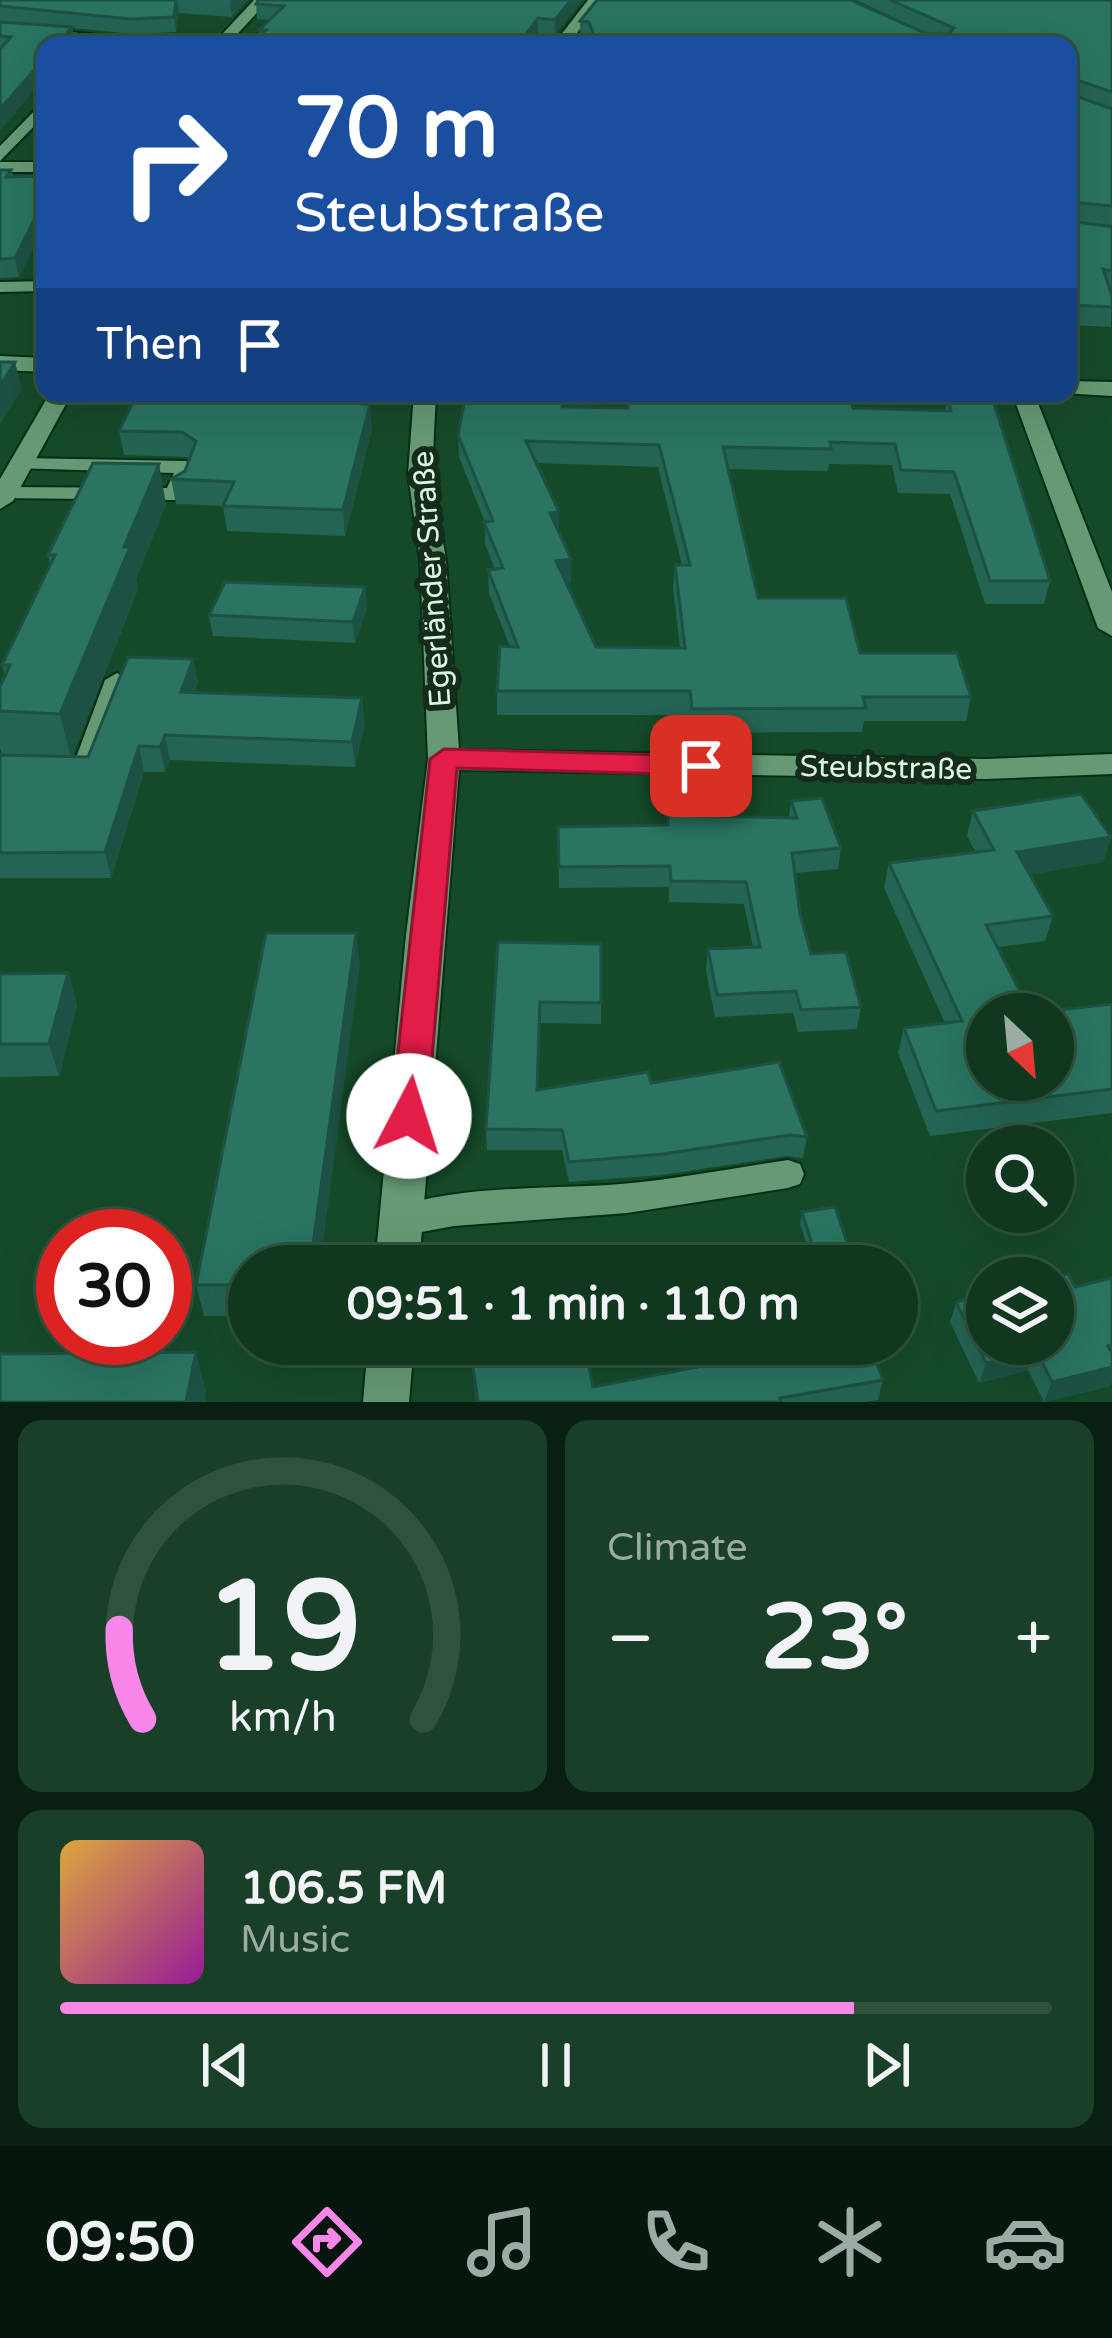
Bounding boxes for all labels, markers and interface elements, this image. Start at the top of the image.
text: 70 m [294,79,498,180]
icon: right [96,84,252,240]
text: Steubstraße [294,181,605,246]
icon: arrive [227,312,293,378]
text: Then [96,318,203,372]
street label: Egerländer Straße [405,450,459,708]
pin [650,715,752,817]
icon: arrive [668,733,734,799]
street label: Steubstraße [799,748,973,788]
north arrow [966,993,1074,1101]
map controls [966,993,1074,1365]
position arrow [346,1053,472,1179]
button: search [966,1125,1074,1233]
speed limit sign: 30 [36,1209,192,1365]
button: layers [966,1257,1074,1365]
text: 09:51 · 1 min · 110 m [347,1278,799,1332]
text: Climate [607,1524,747,1571]
text: 19 [204,1553,361,1704]
text: 23° [761,1584,908,1693]
text: − [607,1599,654,1679]
text: + [1015,1599,1052,1679]
text: km/h [229,1692,336,1743]
text: 106.5 FM [240,1862,447,1916]
text: Music [240,1916,350,1963]
icon: previous [192,2032,258,2098]
icon: pause [523,2032,589,2098]
icon: next [854,2032,920,2098]
icon: directions [285,2200,369,2284]
icon: music [460,2200,544,2284]
icon: phone [634,2200,718,2284]
icon: climate [808,2200,892,2284]
icon: car [983,2200,1067,2284]
text: 09:50 [45,2210,195,2275]

